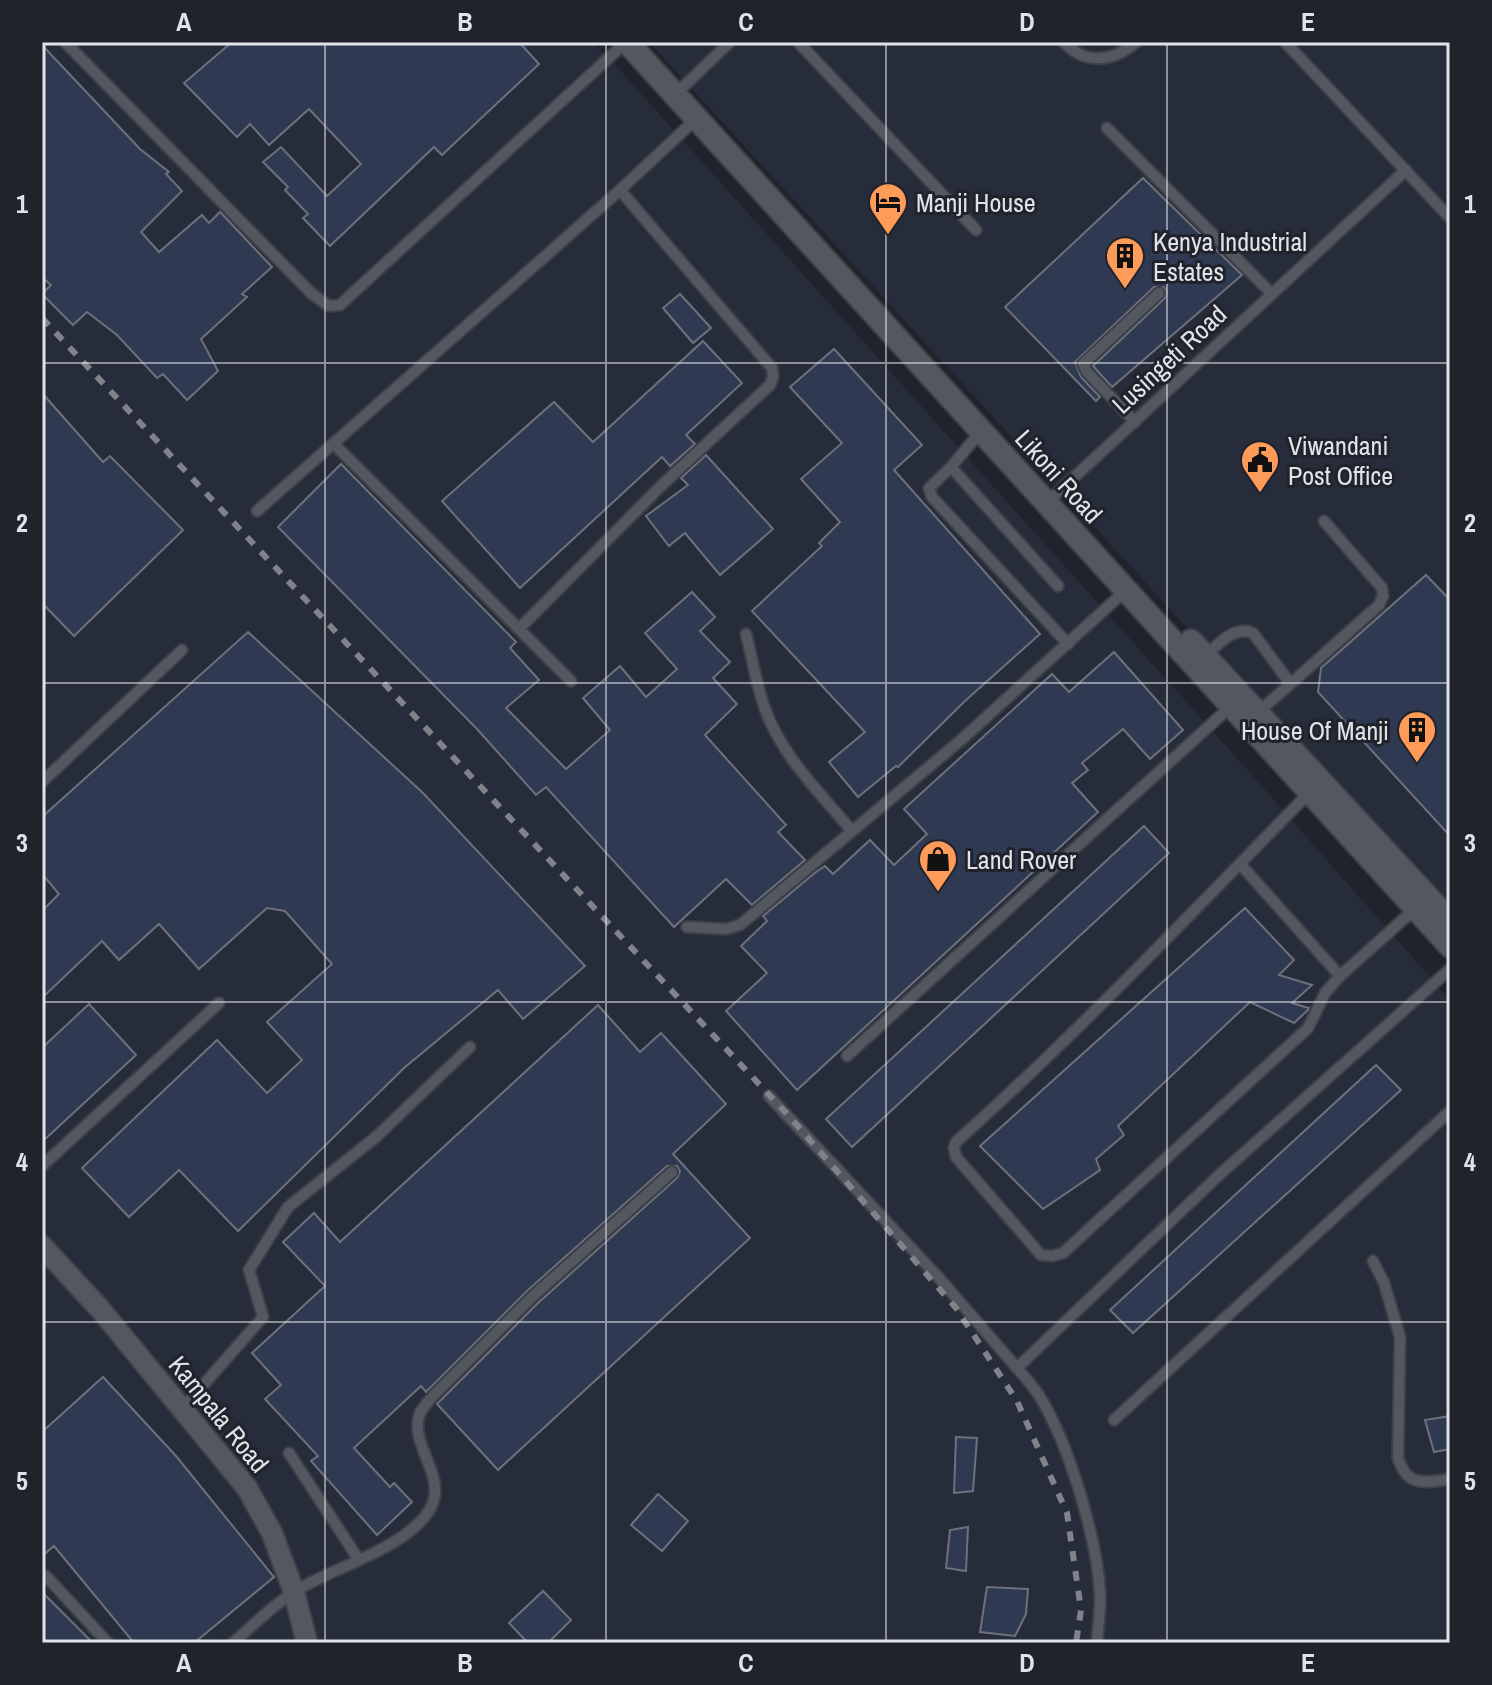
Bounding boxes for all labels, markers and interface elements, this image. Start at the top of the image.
text: A [176,4,192,39]
text: B [457,4,473,39]
text: C [738,4,754,39]
text: D [1019,4,1035,39]
text: E [1301,4,1315,39]
hotel icon: Manji House [867,181,909,236]
place label: Manji House [916,185,1036,220]
text: 1 [16,186,28,221]
text: 1 [1464,186,1476,221]
place label: Kenya Industrial Estates [1153,224,1307,289]
building icon: Kenya Industrial Estates [1104,235,1146,290]
street label: Lusingeti Road [1104,297,1234,421]
street label: Likoni Road [1008,422,1110,530]
place label: Viwandani Post Office [1288,428,1393,493]
public building icon: Viwandani Post Office [1239,439,1281,494]
text: 2 [16,505,28,540]
text: 2 [1464,505,1476,540]
building icon: House Of Manji [1396,709,1438,764]
place label: House Of Manji [1241,713,1389,748]
text: 3 [16,825,28,860]
text: 3 [1464,825,1476,860]
shop icon: Land Rover [917,838,959,893]
place label: Land Rover [966,842,1076,877]
text: 4 [16,1144,28,1179]
text: 4 [1464,1144,1476,1179]
street label: Kampala Road [161,1348,277,1480]
text: 5 [16,1463,28,1498]
text: 5 [1464,1463,1476,1498]
text: A [176,1645,192,1680]
text: B [457,1645,473,1680]
text: C [738,1645,754,1680]
text: D [1019,1645,1035,1680]
text: E [1301,1645,1315,1680]

